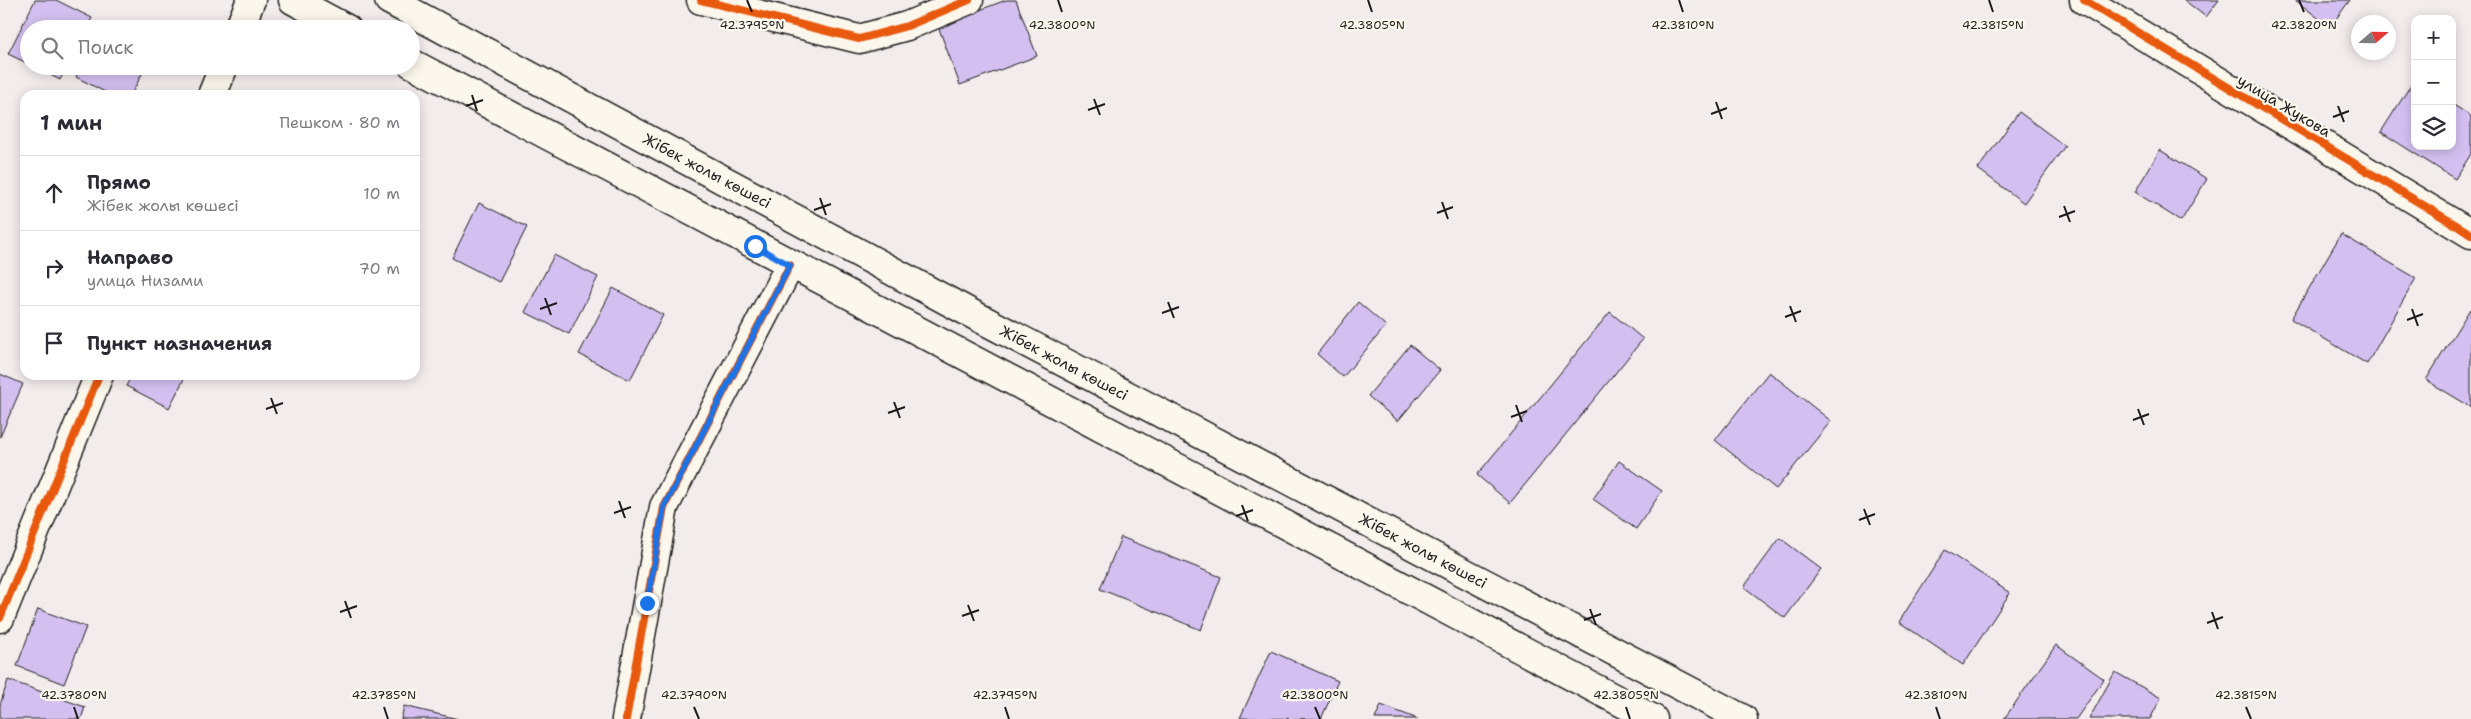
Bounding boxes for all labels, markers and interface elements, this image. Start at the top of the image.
north arrow [2351,15,2396,60]
map controls [2411,15,2456,150]
button: + [2411,15,2456,60]
text: 42.3795°N [720,17,784,33]
text: 42.3800°N [1029,17,1095,33]
text: 42.3805°N [1339,17,1405,33]
text: 42.3810°N [1652,17,1714,33]
text: 42.3815°N [1962,17,2024,33]
text: 42.3820°N [2271,17,2337,33]
search box [20,20,420,75]
icon: search [38,34,66,62]
text: Поиск [78,35,133,60]
button: − [2411,60,2456,105]
street label: улица Жукова [2234,70,2335,142]
button: layers [2411,105,2456,150]
text: 1 мин [40,109,102,137]
text: Пешком · 80 m [279,112,400,133]
street label: Жібек жолы көшесі [639,129,775,213]
text: Прямо [87,170,151,195]
icon: ahead [40,179,68,207]
text: 10 m [363,183,400,204]
text: Жібек жолы көшесі [87,195,239,216]
route start [744,235,767,258]
text: Направо [87,245,173,270]
icon: right [40,254,68,282]
text: 70 m [359,258,400,279]
text: улица Низами [87,270,204,291]
street label: Жібек жолы көшесі [996,321,1132,405]
icon: arrive [40,329,68,357]
text: Пункт назначения [87,331,272,356]
street label: Жібек жолы көшесі [1355,509,1491,593]
route end [636,592,659,615]
text: 42.3780°N [41,687,107,703]
text: 42.3785°N [352,687,416,703]
text: 42.3790°N [661,687,727,703]
text: 42.3795°N [973,687,1037,703]
text: 42.3800°N [1282,687,1348,703]
text: 42.3805°N [1593,687,1659,703]
text: 42.3810°N [1905,687,1967,703]
text: 42.3815°N [2215,687,2277,703]

